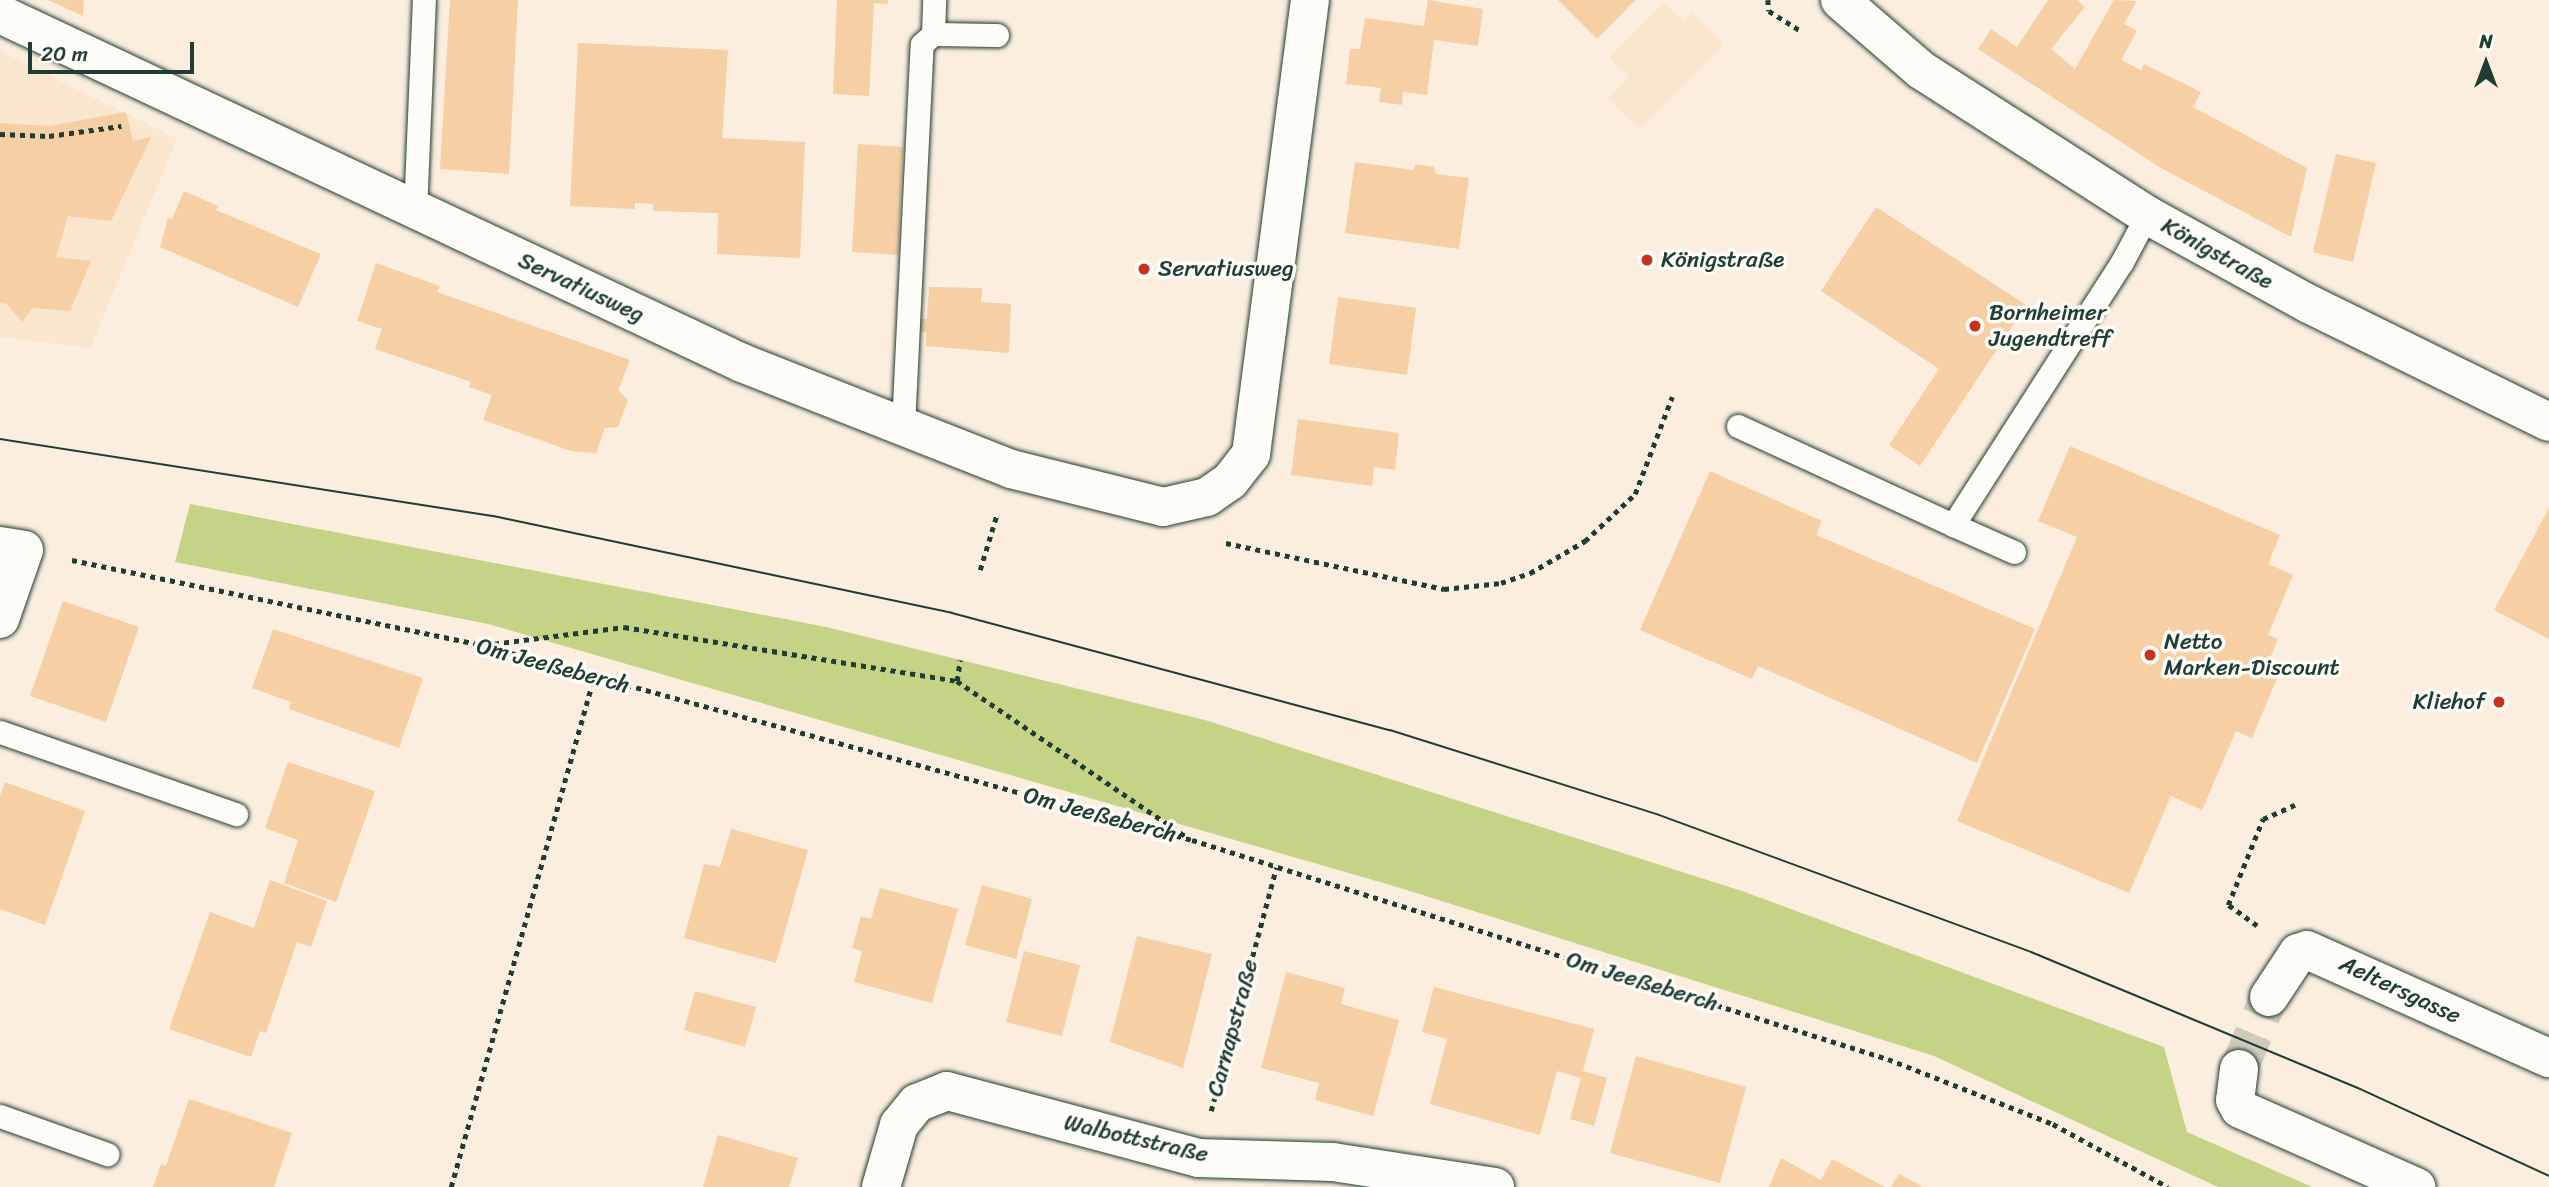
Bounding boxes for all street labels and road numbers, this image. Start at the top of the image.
street label: Königstraße [2156,212,2278,296]
street label: Servatiusweg [514,247,648,329]
street label: Om Jeeßeberch [473,632,633,700]
street label: Om Jeeßeberch [1020,781,1180,849]
street label: Om Jeeßeberch [1563,946,1721,1018]
street label: Aeltersgasse [2335,950,2465,1030]
street label: Carnapstraße [1201,956,1265,1100]
street label: Walbottstraße [1061,1109,1211,1169]

